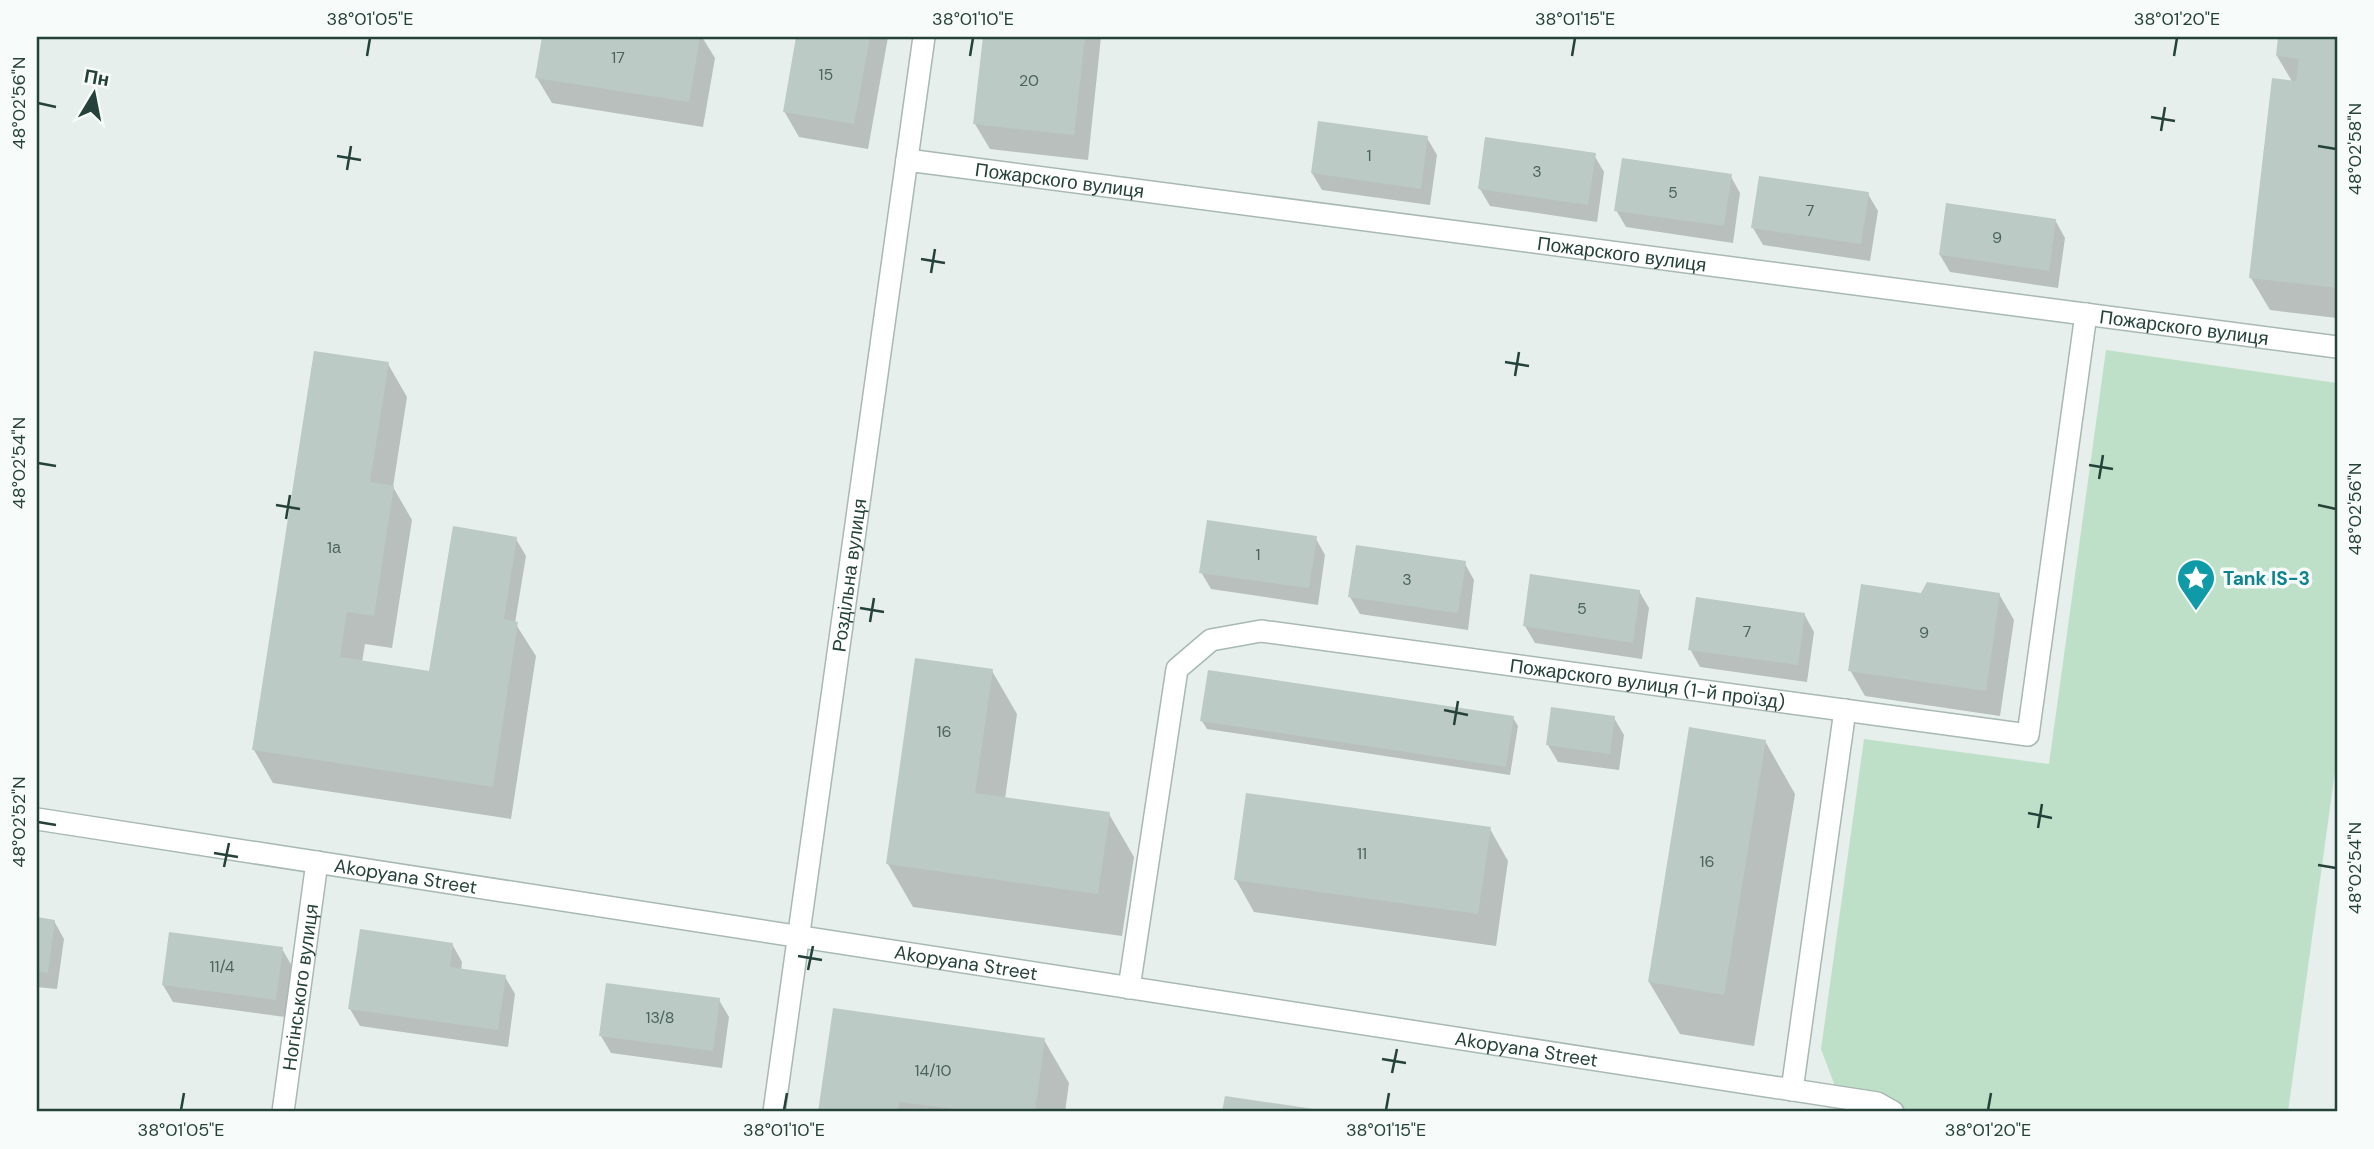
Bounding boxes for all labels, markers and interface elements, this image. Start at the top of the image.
text: 38°01'05"E [327,7,413,31]
text: 38°01'10"E [932,7,1014,31]
text: 38°01'15"E [1535,7,1615,31]
text: 38°01'20"E [2134,7,2220,31]
house number: 17 [611,47,625,68]
text: 48°02'56"N [7,57,31,149]
north arrow [60,60,130,130]
text: Пн [82,63,111,92]
house number: 15 [819,64,833,85]
house number: 20 [1019,70,1039,91]
text: 48°02'58"N [2343,103,2367,195]
house number: 1 [1367,145,1372,166]
street label: Пожарского вулиця [974,157,1146,204]
house number: 3 [1532,161,1542,182]
house number: 5 [1668,182,1678,203]
house number: 7 [1806,200,1814,221]
house number: 9 [1992,227,2002,248]
street label: Пожарского вулиця [1536,231,1708,277]
street label: Пожарского вулиця [2098,304,2270,351]
text: 48°02'54"N [7,417,31,509]
text: 48°02'56"N [2343,463,2367,555]
street label: Роздільна вулиця [826,497,872,654]
house number: 1а [327,537,341,558]
house number: 1 [1256,544,1261,565]
place icon: Tank IS-3 [2175,557,2217,612]
place label: Tank IS-3 [2223,566,2310,591]
house number: 3 [1402,569,1412,590]
house number: 5 [1577,598,1587,619]
house number: 7 [1743,621,1751,642]
house number: 9 [1919,622,1929,643]
street label: Пожарского вулиця (1-й проїзд) [1508,653,1787,715]
house number: 16 [936,721,952,742]
text: 48°02'52"N [7,776,31,868]
text: 48°02'54"N [2343,822,2367,914]
house number: 11 [1357,843,1367,864]
house number: 16 [1699,851,1715,872]
street label: Akopyana Street [332,853,479,900]
street label: Ногінського вулиця [277,902,324,1072]
street label: Akopyana Street [893,940,1039,986]
house number: 11/4 [210,956,235,977]
house number: 13/8 [645,1007,675,1028]
street label: Akopyana Street [1453,1026,1600,1073]
house number: 14/10 [915,1060,952,1081]
text: 38°01'05"E [138,1118,224,1142]
text: 38°01'10"E [743,1118,825,1142]
text: 38°01'15"E [1346,1118,1426,1142]
text: 38°01'20"E [1945,1118,2031,1142]

